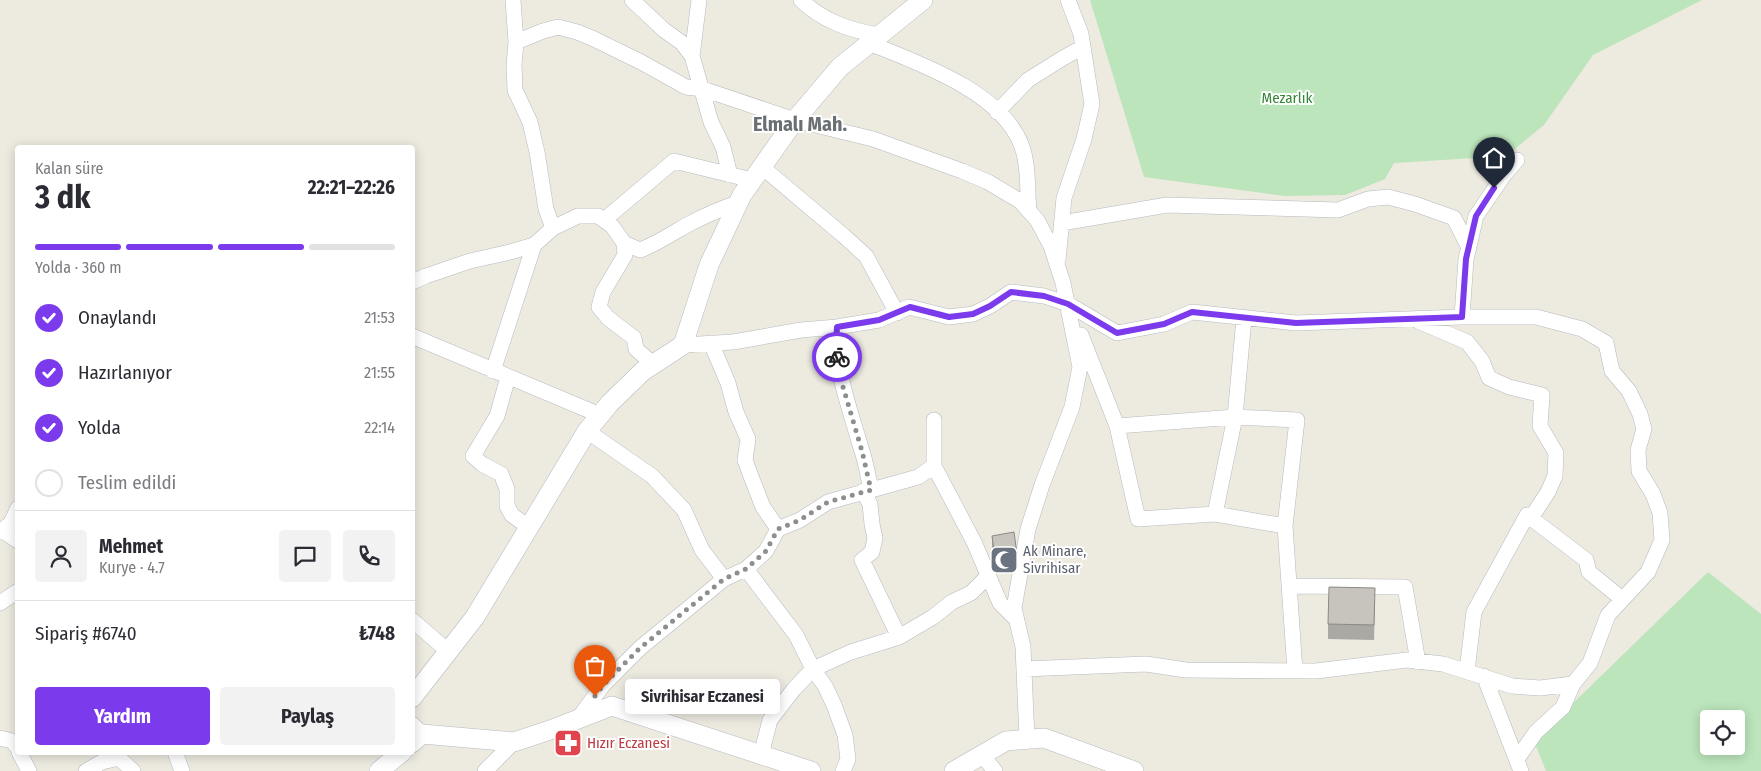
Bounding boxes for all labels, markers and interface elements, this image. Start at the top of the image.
park label: Mezarlık [1261,89,1313,107]
district label: Elmalı Mah. [753,112,847,136]
pin [1473,137,1515,188]
icon: home [1480,144,1508,172]
text: Kalan süre [35,159,103,178]
text: 22:21–22:26 [308,176,395,199]
text: 3 dk [35,178,91,216]
text: Yolda · 360 m [35,258,121,277]
icon: check [35,304,63,332]
text: Onaylandı [78,306,157,329]
text: 21:53 [364,308,395,327]
courier [812,332,862,382]
icon: bike [823,343,851,371]
icon: check [35,359,63,387]
text: Hazırlanıyor [78,361,172,384]
text: 21:55 [364,363,395,382]
icon: check [35,414,63,442]
text: Yolda [78,416,121,439]
text: 22:14 [364,418,395,437]
text: Teslim edildi [78,471,176,494]
button: person [35,530,87,582]
button: chat [279,530,331,582]
button: phone [343,530,395,582]
text: Mehmet [99,535,163,558]
place label: Ak Minare, Sivrihisar [1023,542,1086,577]
mosque icon: Ak Minare, Sivrihisar [989,545,1019,575]
text: Kurye · 4.7 [99,558,165,577]
text: Sipariş #6740 [35,622,137,645]
text: ₺748 [359,622,395,645]
pin [574,645,616,696]
icon: bag [581,652,609,680]
callout: Sivrihisar Eczanesi [625,678,780,714]
button: Yardım [35,687,210,745]
button: Paylaş [220,687,395,745]
text: Sivrihisar Eczanesi [641,687,764,706]
map controls [1700,710,1745,755]
button: locate [1700,710,1745,755]
pharmacy icon: Hızır Eczanesi [553,728,583,758]
place label: Hızır Eczanesi [587,734,670,752]

